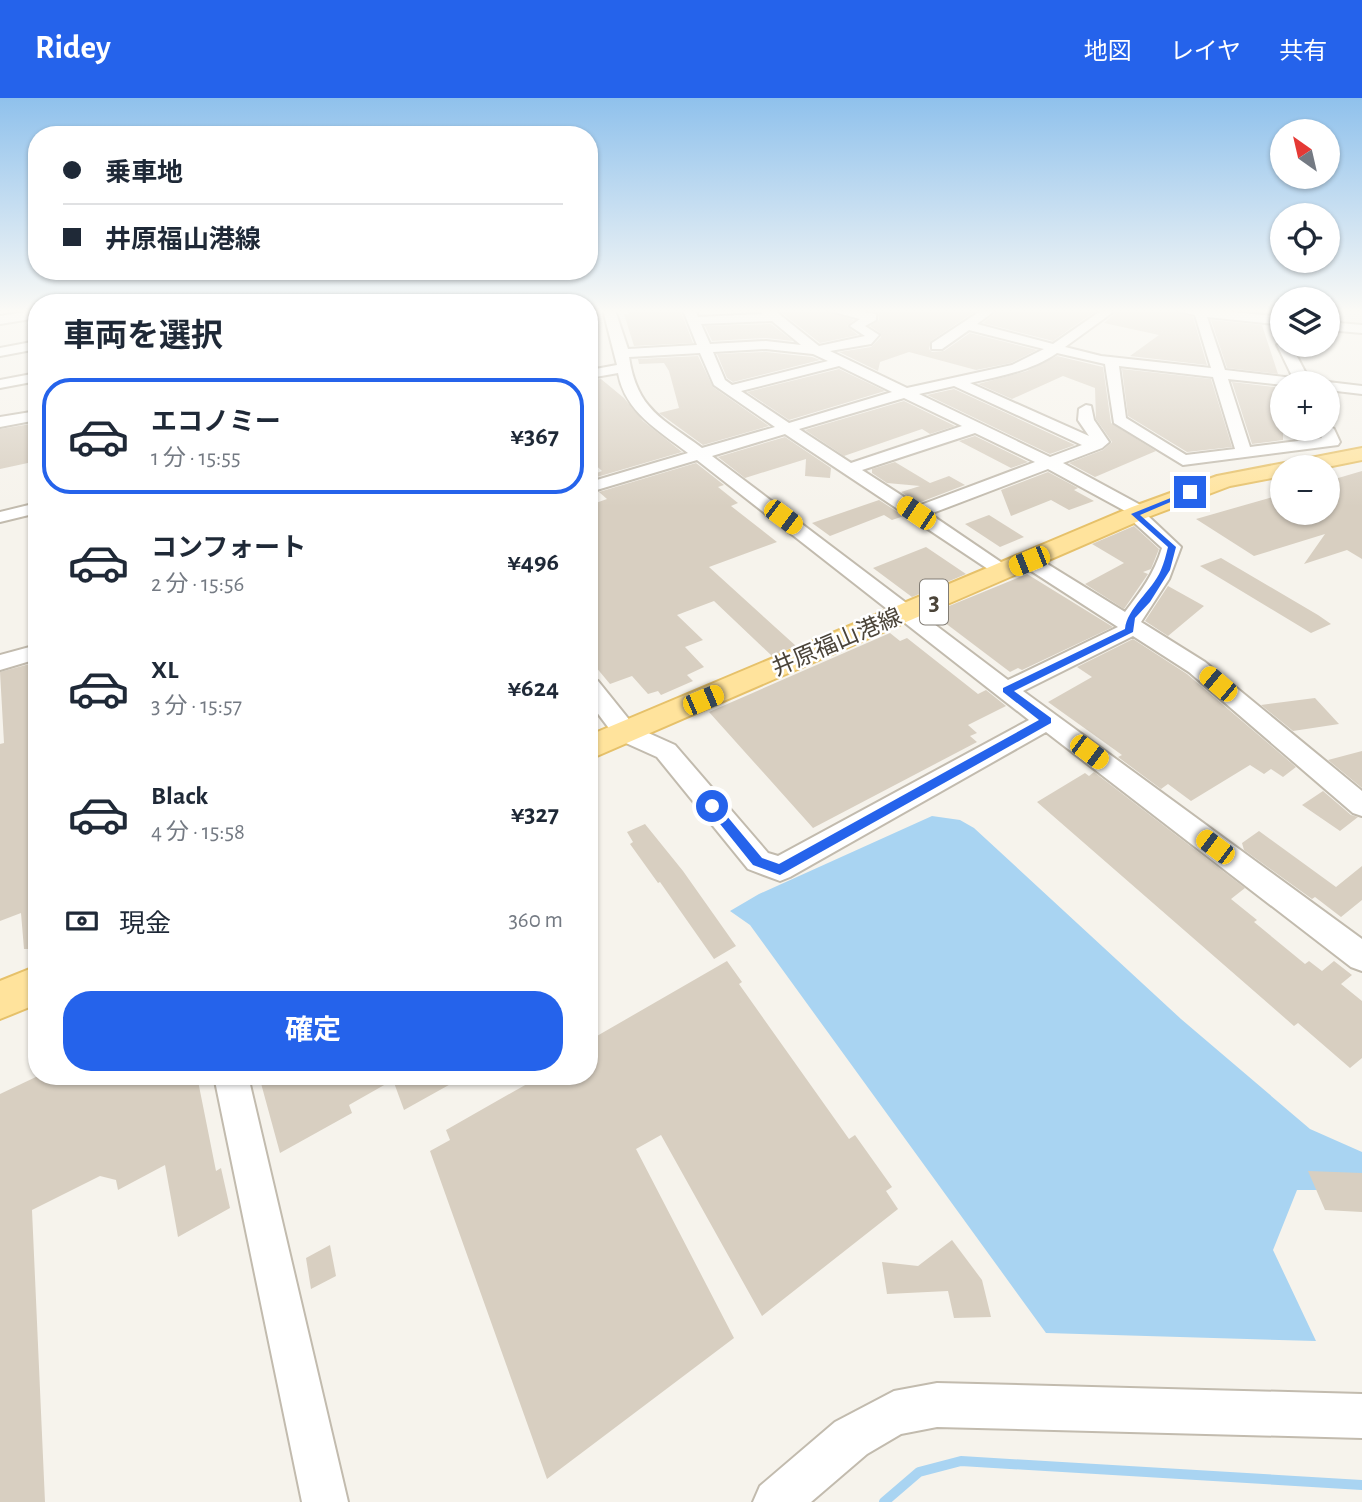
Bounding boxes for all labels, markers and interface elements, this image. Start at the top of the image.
text: Ridey [35,32,111,65]
text: 地図 [1084,40,1132,64]
text: レイヤ [1170,40,1241,64]
text: 共有 [1279,40,1327,64]
north arrow [1270,119,1340,189]
map controls [1270,119,1340,525]
text: 乗車地 [105,160,183,186]
button: locate [1270,203,1340,273]
text: 井原福山港線 [105,227,261,253]
button: layers [1270,287,1340,357]
text: 車両を選択 [63,320,223,352]
button: + [1270,371,1340,441]
icon: car [67,405,130,468]
text: エコノミー [151,409,281,435]
text: ¥367 [510,423,559,449]
text: 1 分 · 15:55 [151,447,241,470]
button: − [1270,455,1340,525]
route end [1174,476,1206,508]
car [893,493,940,533]
car [760,496,807,538]
icon: car [67,531,130,594]
text: コンフォート [151,535,306,561]
car [1006,543,1053,579]
text: ¥496 [507,549,559,575]
text: 2 分 · 15:56 [151,573,244,596]
road number: 3 [920,580,948,624]
street label: 井原福山港線 [768,604,905,681]
icon: car [67,657,130,720]
text: XL [151,657,178,683]
car [1196,662,1241,706]
text: ¥624 [507,675,559,701]
car [680,682,727,718]
text: 3 分 · 15:57 [151,695,242,718]
car [1066,731,1113,773]
icon: car [67,783,130,846]
text: Black [151,783,208,809]
route start [696,790,728,822]
text: ¥327 [511,801,559,827]
text: 4 分 · 15:58 [151,821,245,844]
car [1192,826,1239,868]
icon: cash [63,902,101,940]
text: 360 m [508,909,563,932]
text: 現金 [119,911,171,937]
button: 確定 [63,991,563,1071]

